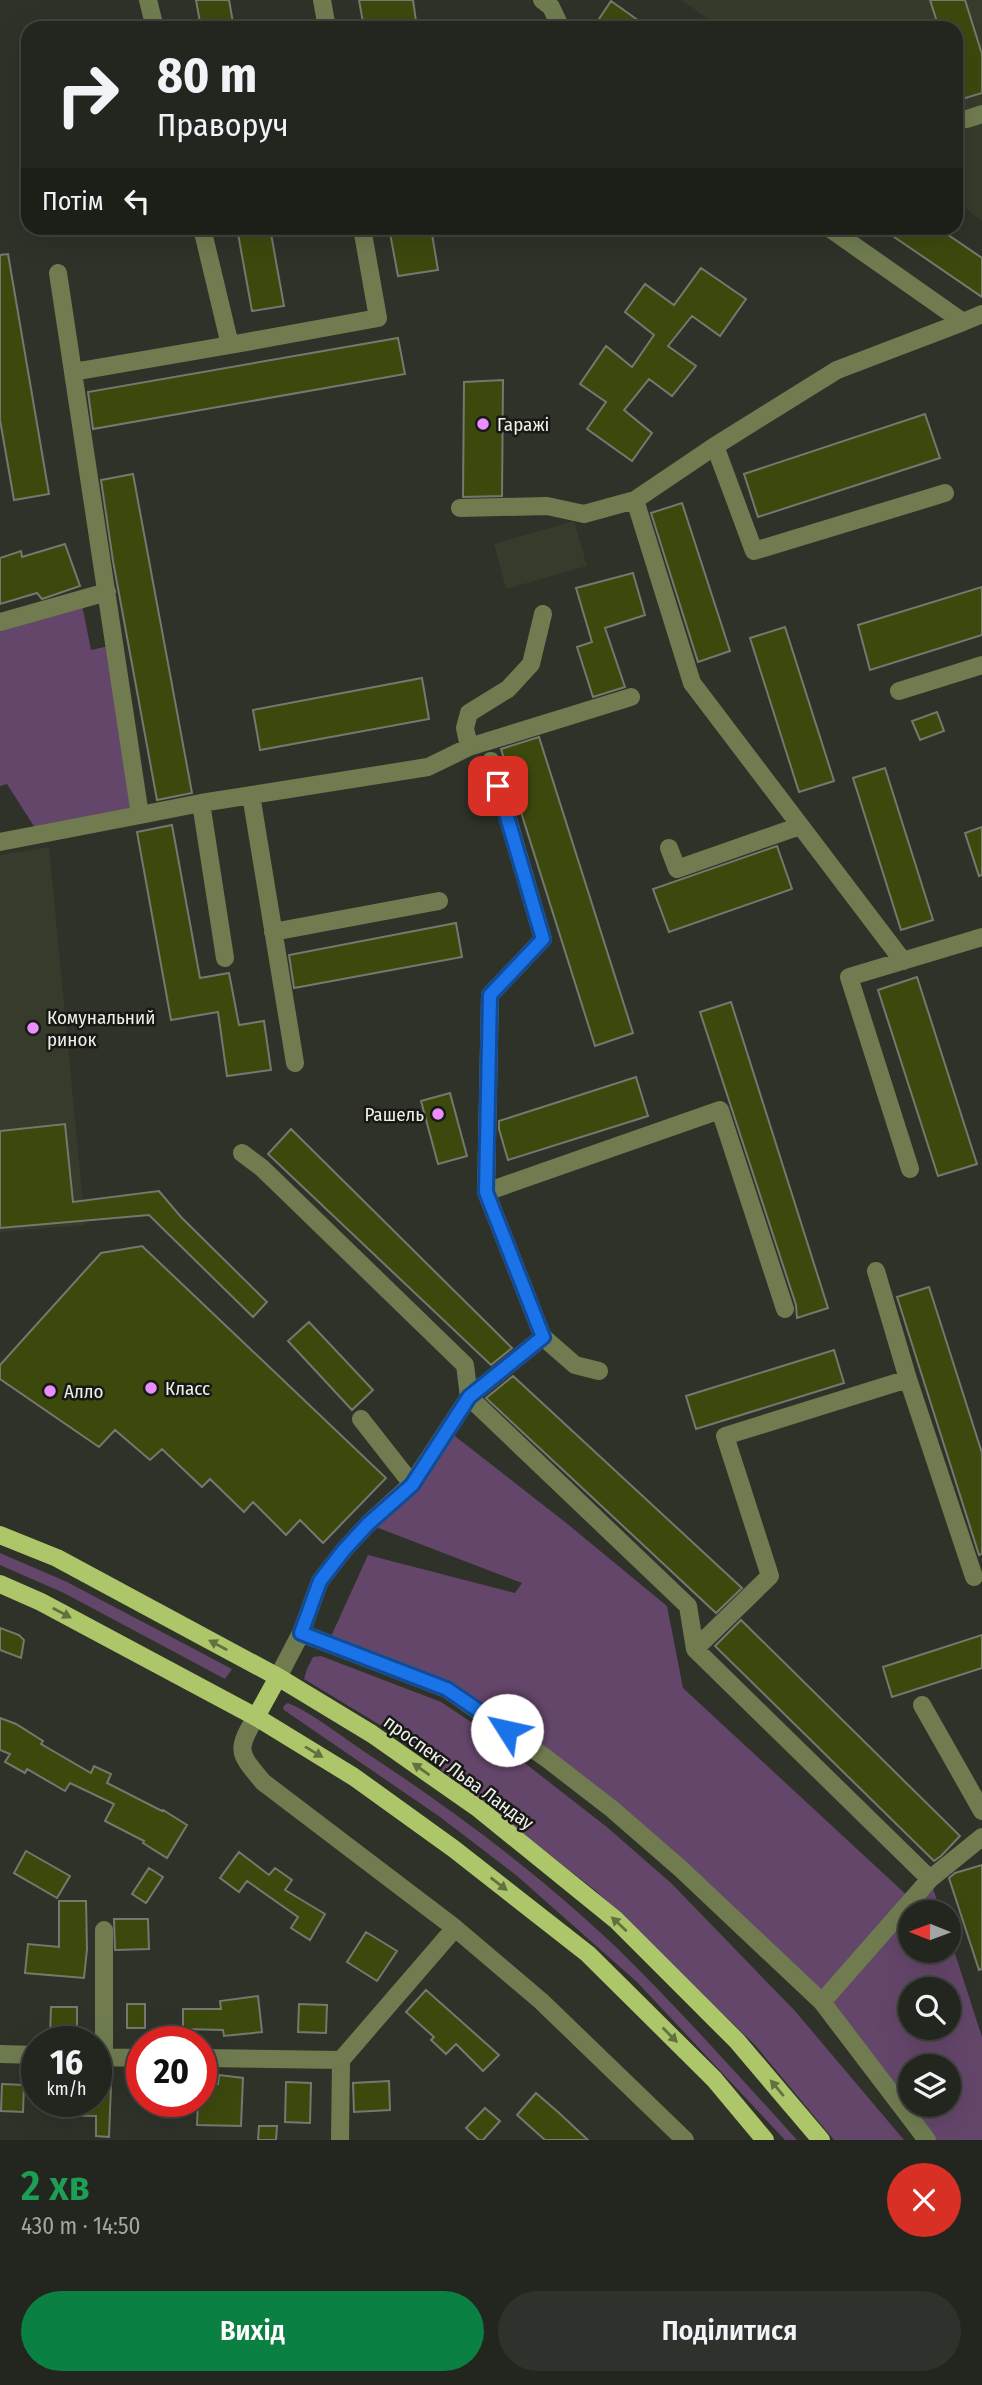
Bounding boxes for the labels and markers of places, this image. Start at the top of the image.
place label: Гаражі [497,413,549,436]
marker: Гаражі [475,416,491,432]
pin [468,756,528,816]
place label: Комунальний ринок [47,1006,155,1051]
marker: Комунальний ринок [25,1020,41,1036]
place label: Рашель [364,1103,424,1126]
marker: Рашель [430,1106,446,1122]
place label: Класс [165,1377,210,1400]
place label: Алло [64,1380,104,1403]
marker: Класс [143,1380,159,1396]
marker: Алло [42,1383,58,1399]

